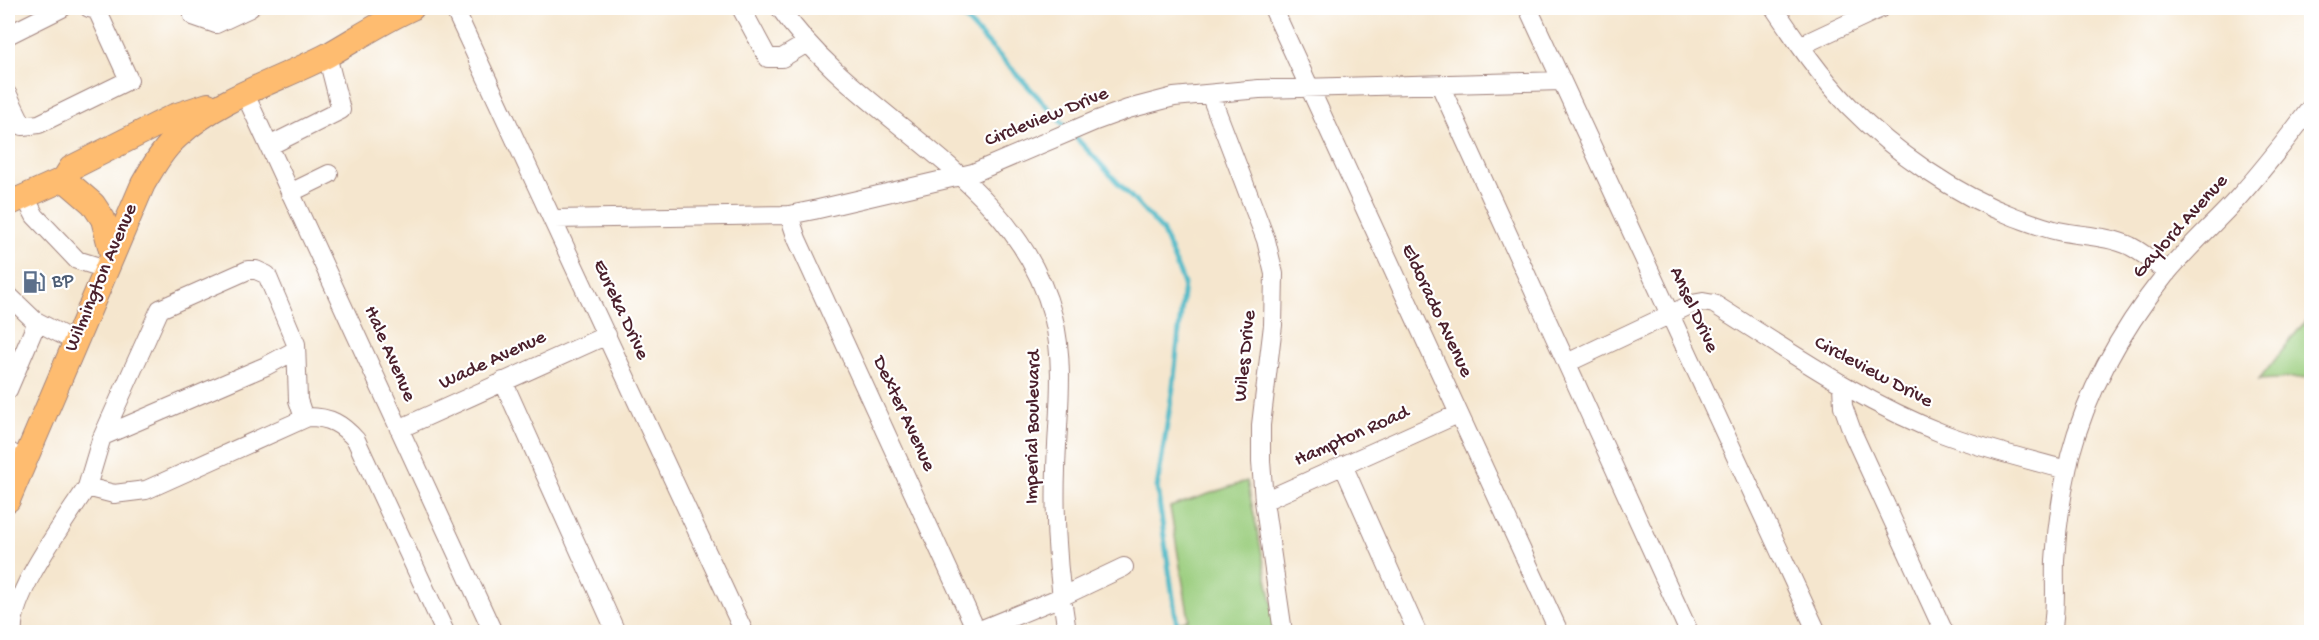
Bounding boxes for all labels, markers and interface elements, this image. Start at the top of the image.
street label: Circleview Drive [982,83,1113,153]
street label: Gaylord Avenue [2128,170,2234,284]
street label: Wilmington Avenue [61,200,144,355]
street label: Eldorado Avenue [1395,241,1477,382]
street label: Eureka Drive [587,256,653,364]
street label: Ansel Drive [1663,264,1723,357]
fuel station icon: BP [21,269,47,295]
place label: BP [51,271,74,294]
street label: Hale Avenue [358,303,421,406]
street label: Wiles Drive [1230,309,1262,403]
street label: Wade Avenue [436,326,551,396]
street label: Circleview Drive [1810,332,1937,414]
street label: Imperial Boulevard [1021,347,1047,504]
street label: Dexter Avenue [865,351,940,476]
street label: Hampton Road [1291,401,1415,473]

